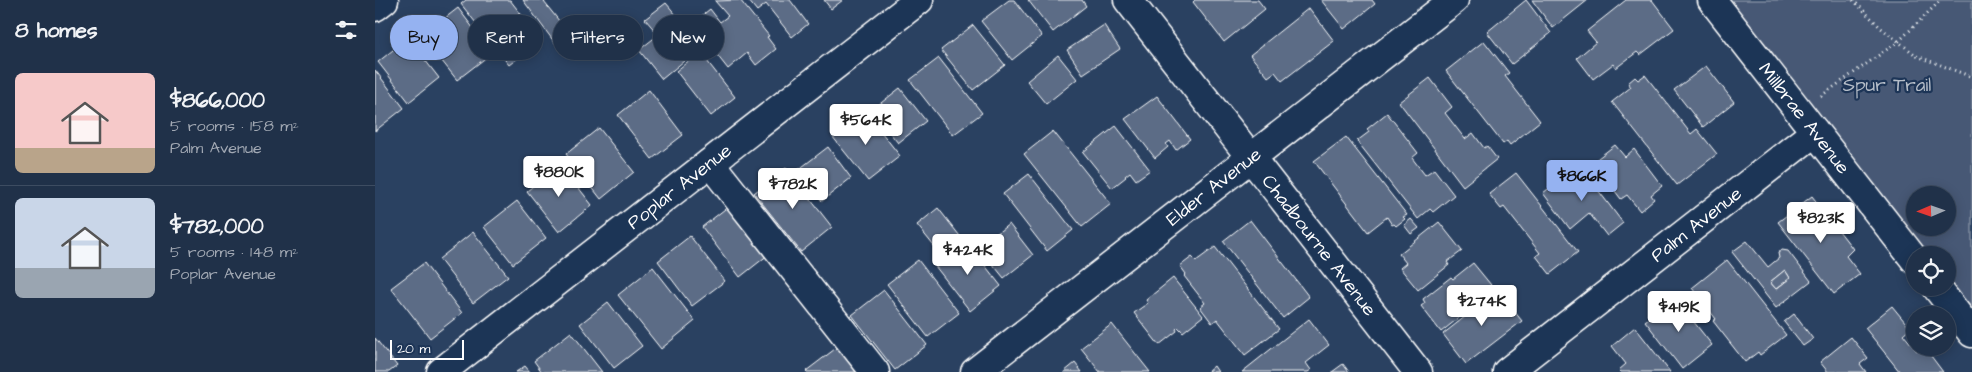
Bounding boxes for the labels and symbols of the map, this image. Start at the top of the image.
street label: Millbrae Avenue [1752,57,1857,180]
park label: Spur Trail [1843,72,1931,99]
pin: $564K [831,104,901,146]
street label: Poplar Avenue [621,137,737,236]
street label: Elder Avenue [1160,141,1267,232]
pin: $880K [524,156,594,198]
pin: $866K [1547,160,1617,202]
pin: $782K [758,168,828,210]
street label: Chadbourne Avenue [1255,169,1383,322]
street label: Palm Avenue [1645,180,1748,269]
north arrow [1906,186,1956,236]
pin: $823K [1786,202,1856,244]
pin: $424K [933,234,1003,276]
pin: $274K [1447,284,1517,327]
pin: $419K [1644,290,1714,333]
scale bar [390,337,464,360]

